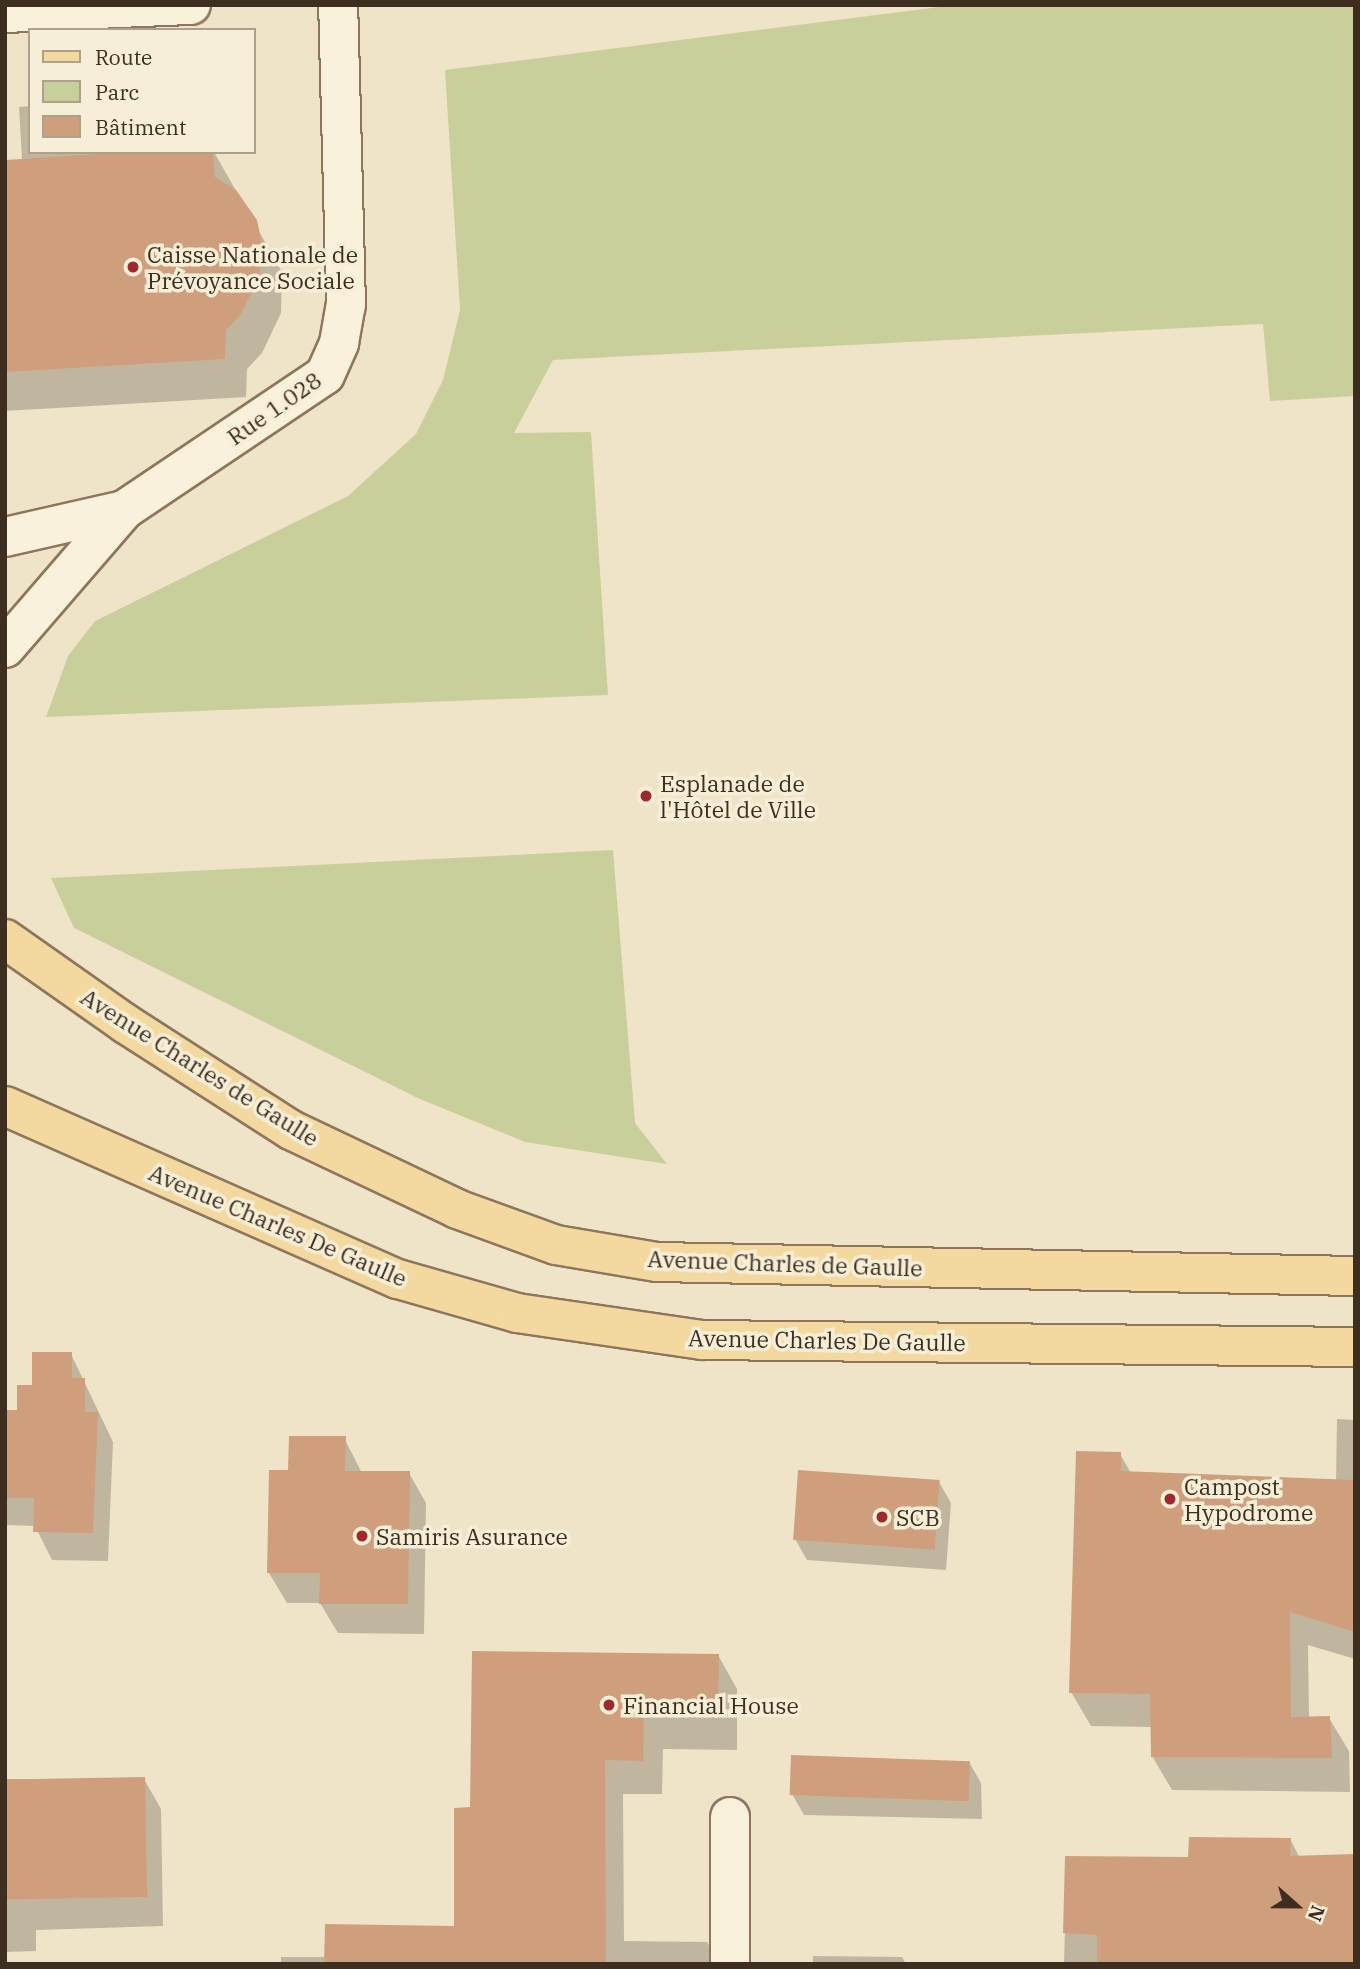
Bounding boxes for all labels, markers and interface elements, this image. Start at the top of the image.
legend [28,28,256,154]
text: Route [95,43,152,71]
text: Parc [95,78,139,106]
text: Bâtiment [95,113,186,141]
place label: Caisse Nationale de Prévoyance Sociale [147,240,358,294]
marker: Caisse Nationale de Prévoyance Sociale [125,259,141,275]
street label: Rue 1.028 [222,366,326,450]
place label: Esplanade de l'Hôtel de Ville [660,769,816,823]
marker: Esplanade de l'Hôtel de Ville [638,788,654,804]
street label: Avenue Charles de Gaulle [76,982,324,1152]
street label: Avenue Charles De Gaulle [145,1158,411,1292]
street label: Avenue Charles de Gaulle [647,1244,923,1282]
street label: Avenue Charles De Gaulle [688,1324,966,1356]
place label: Campost Hypodrome [1184,1472,1313,1526]
marker: Campost Hypodrome [1162,1491,1178,1507]
place label: SCB [896,1503,940,1531]
marker: SCB [874,1509,890,1525]
place label: Samiris Asurance [376,1522,568,1550]
marker: Samiris Asurance [354,1528,370,1544]
place label: Financial House [623,1691,799,1719]
marker: Financial House [601,1697,617,1713]
north arrow [1262,1871,1332,1941]
text: N [1303,1902,1331,1925]

